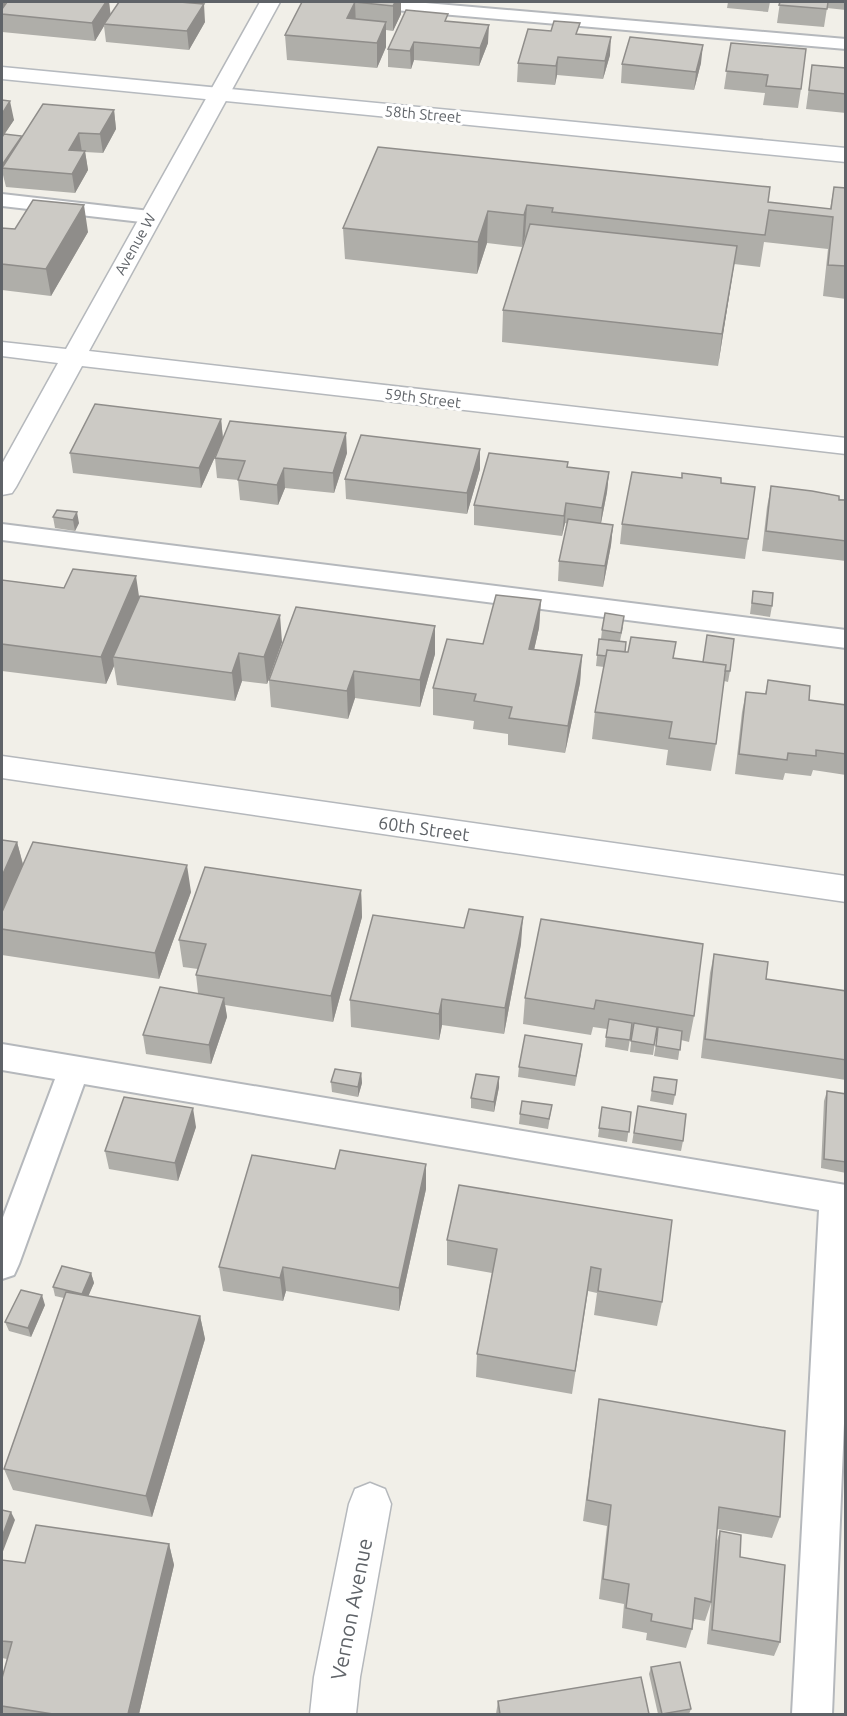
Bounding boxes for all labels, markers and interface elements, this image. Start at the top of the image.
street label: 58th Street [384,102,462,126]
street label: Avenue W [111,210,159,278]
street label: 59th Street [384,385,462,411]
street label: 60th Street [377,812,471,844]
street label: Vernon Avenue [325,1536,377,1682]

